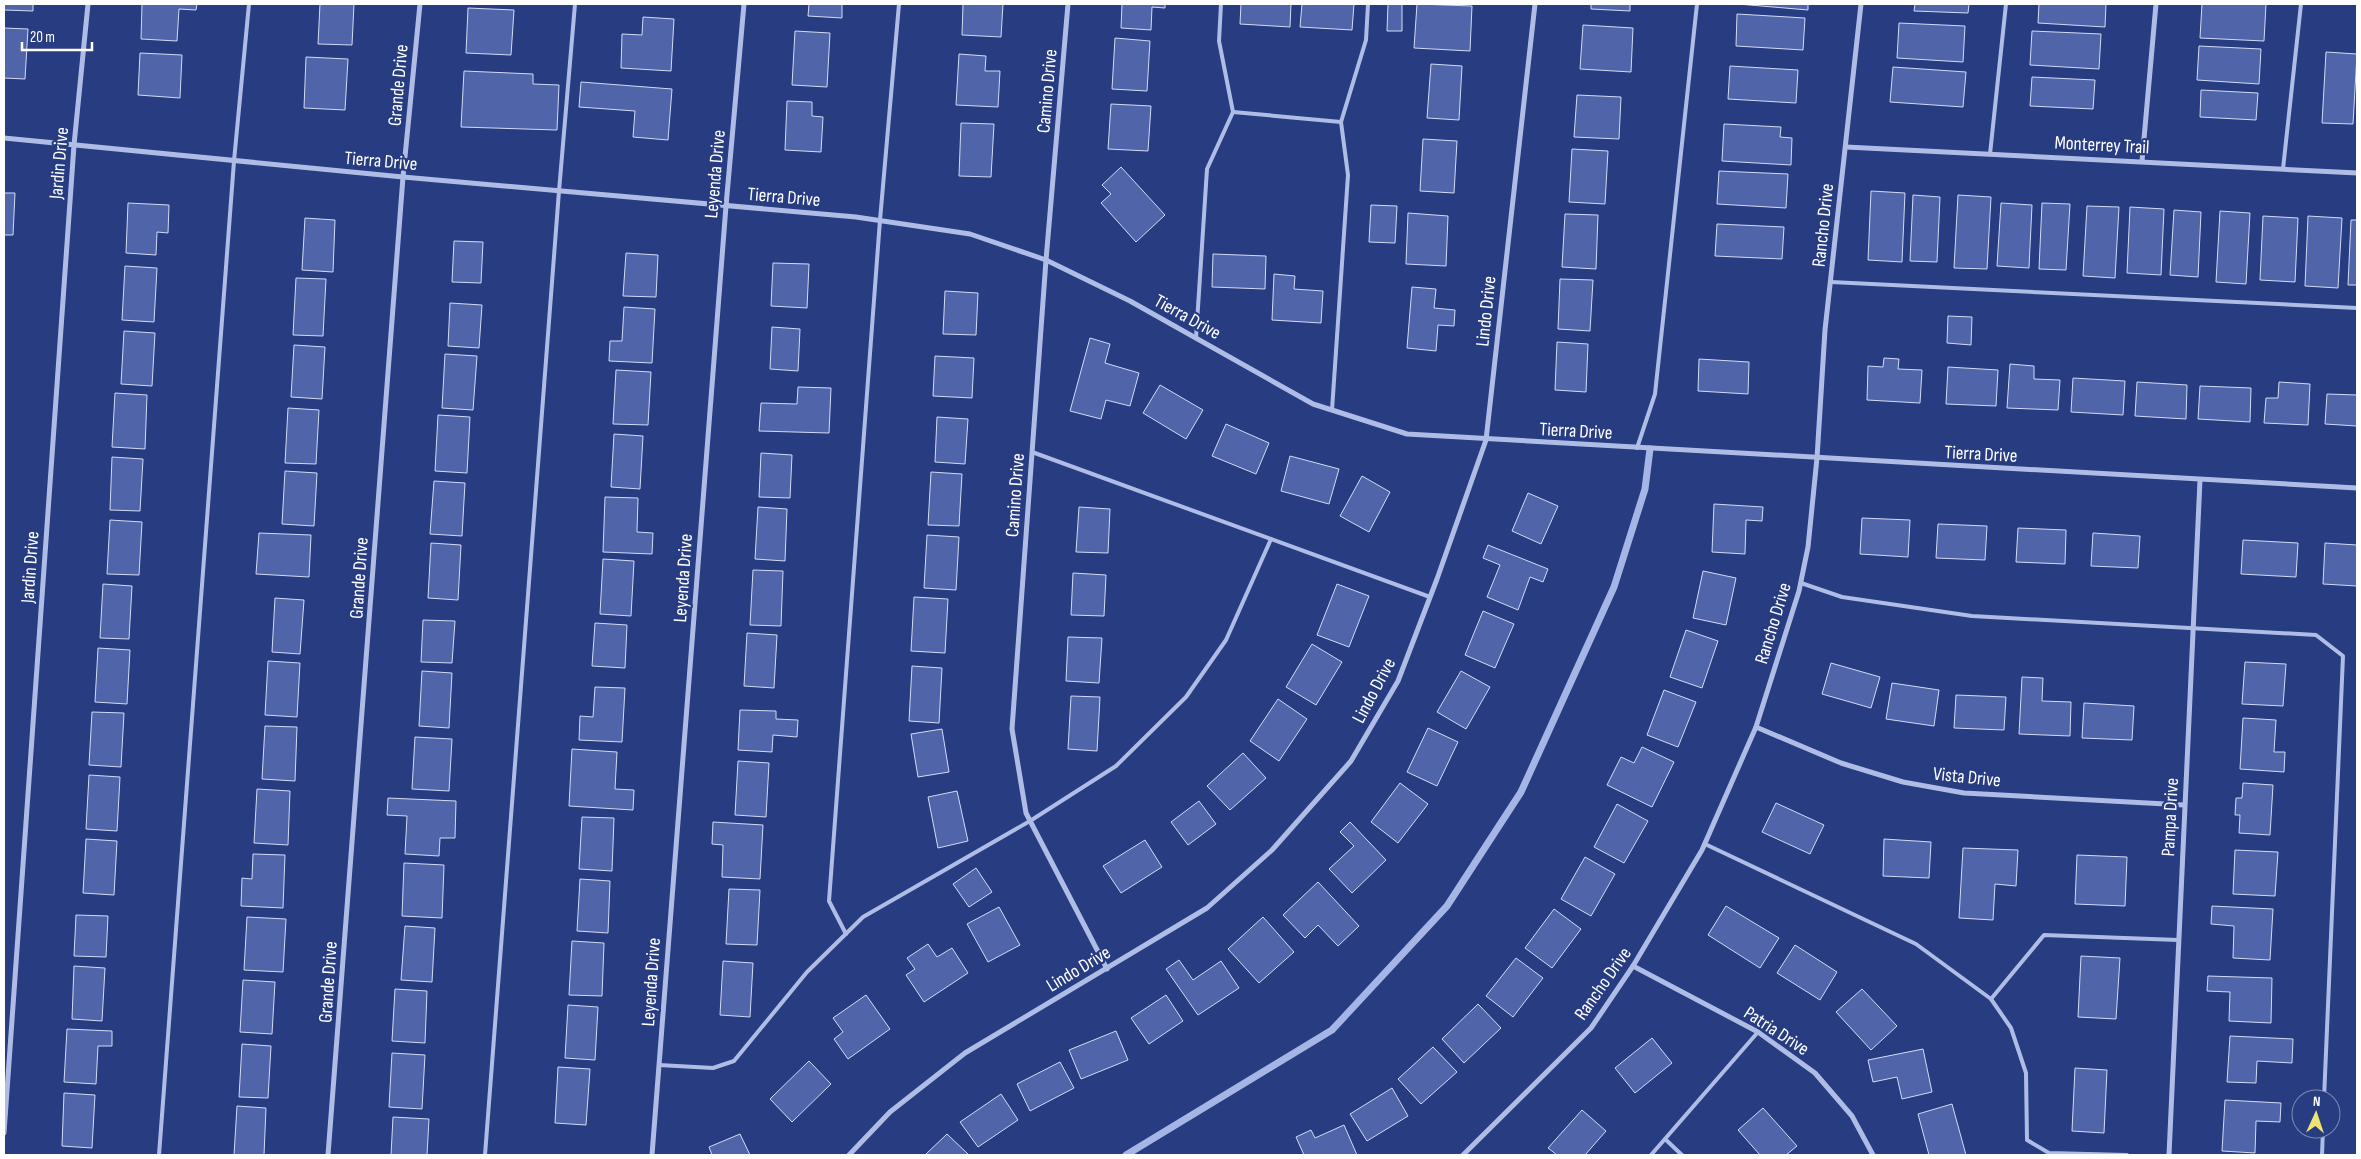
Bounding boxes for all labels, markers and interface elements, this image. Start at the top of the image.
scale bar [22,20,92,52]
text: 20 m [30,28,55,47]
street label: Grande Drive [383,43,414,127]
street label: Camino Drive [1032,48,1063,134]
street label: Jardin Drive [45,126,74,201]
street label: Leyenda Drive [700,129,731,219]
street label: Monterrey Trail [2054,132,2150,159]
street label: Tierra Drive [344,147,418,176]
street label: Rancho Drive [1808,182,1839,268]
street label: Tierra Drive [747,183,821,212]
street label: Lindo Drive [1471,275,1502,348]
street label: Tierra Drive [1150,290,1225,345]
street label: Tierra Drive [1539,418,1613,445]
street label: Tierra Drive [1944,441,2018,468]
street label: Camino Drive [1001,452,1030,538]
street label: Jardin Drive [16,530,44,605]
street label: Leyenda Drive [669,533,698,623]
street label: Grande Drive [345,536,374,620]
street label: Rancho Drive [1750,580,1797,667]
street label: Lindo Drive [1348,654,1401,727]
street label: Vista Drive [1932,762,2002,792]
street label: Pampa Drive [2157,777,2184,857]
street label: Leyenda Drive [637,937,666,1027]
street label: Grande Drive [314,940,343,1024]
street label: Lindo Drive [1043,941,1115,997]
street label: Rancho Drive [1570,943,1637,1025]
street label: Patria Drive [1739,1002,1813,1061]
north arrow [2291,1089,2341,1139]
text: N [2312,1093,2321,1110]

